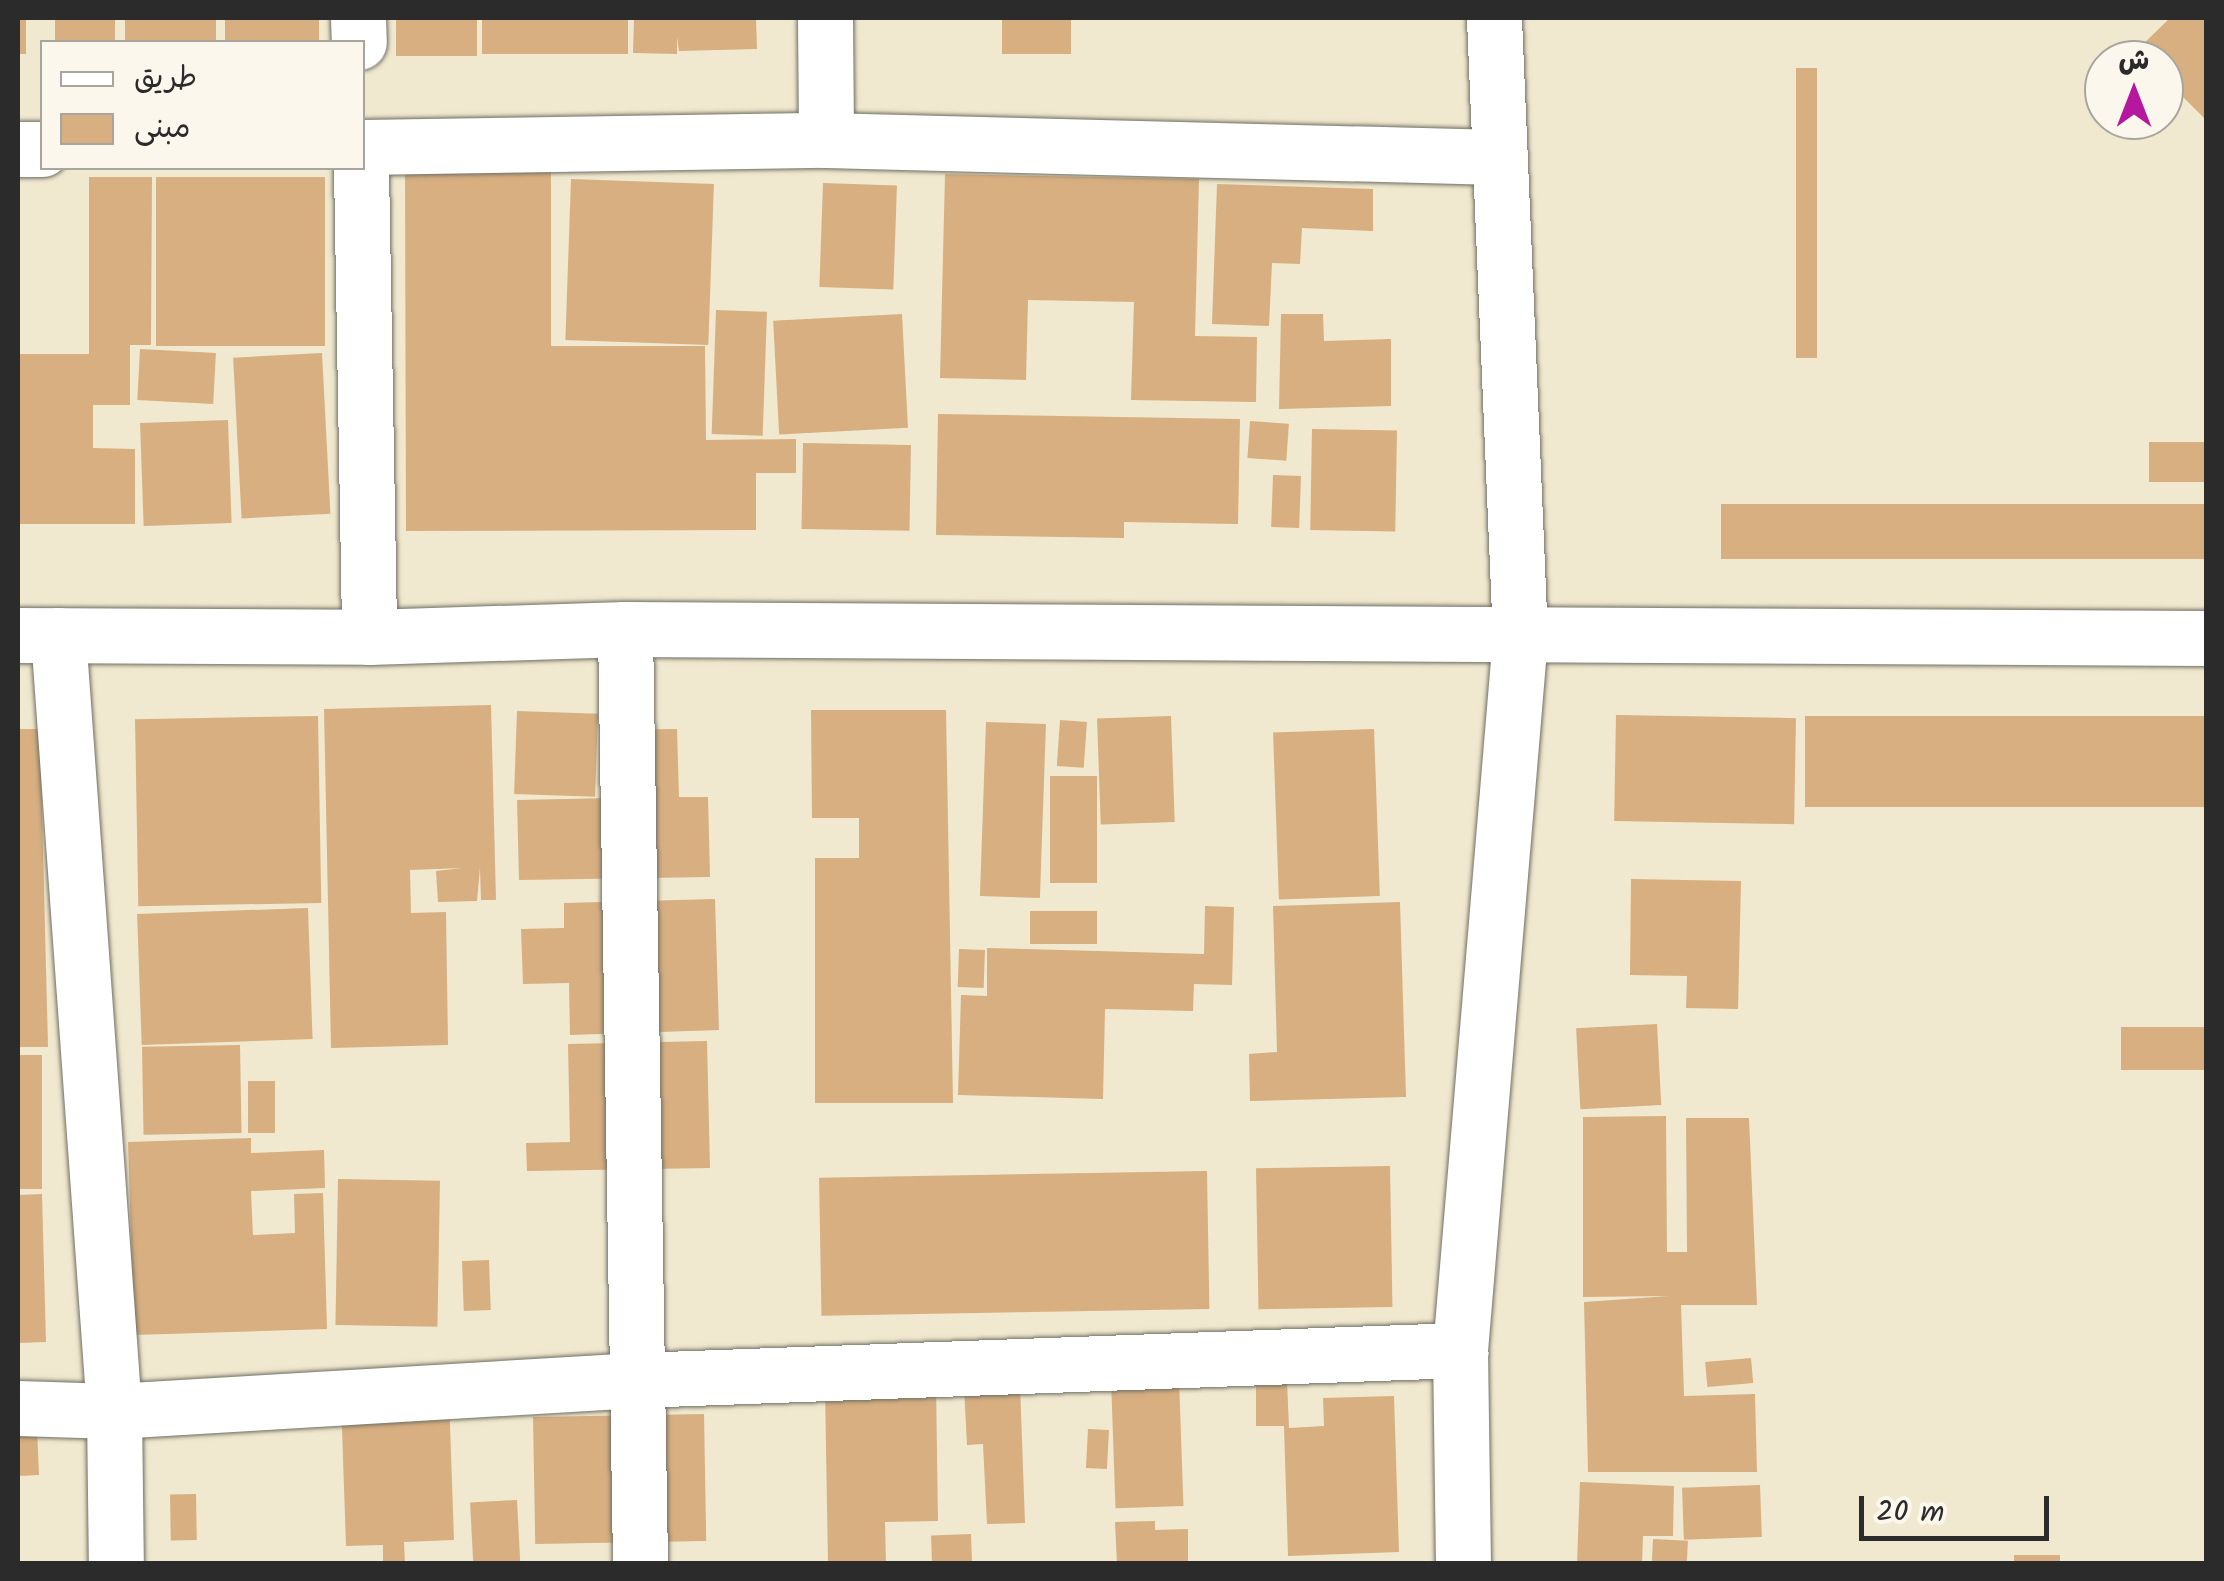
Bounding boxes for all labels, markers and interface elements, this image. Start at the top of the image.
text: ش [2119,39,2149,84]
legend [40,40,365,170]
north arrow [2084,40,2184,140]
text: طريق [134,55,197,103]
text: مبنى [134,105,190,153]
scale bar [1864,1476,2054,1538]
text: 20 m [1876,1489,1944,1537]

